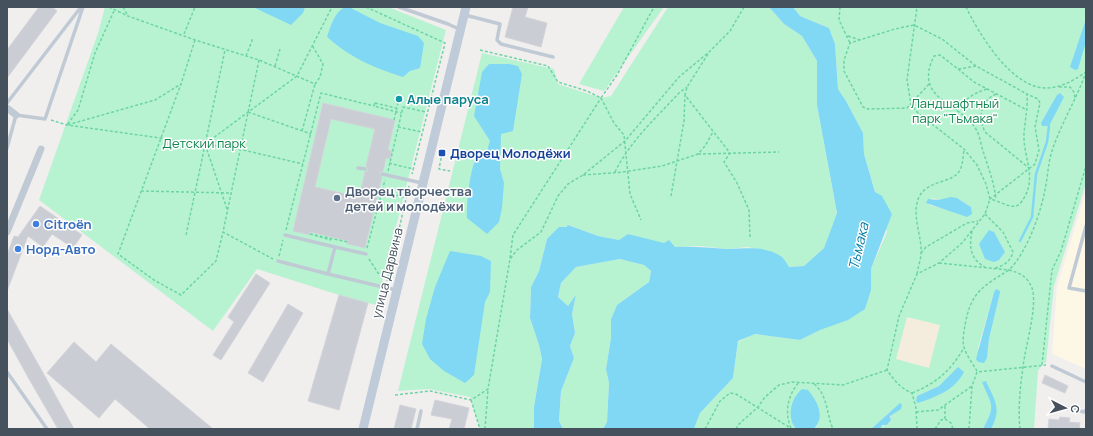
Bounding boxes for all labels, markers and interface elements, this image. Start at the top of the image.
place label: Алые паруса [407,90,489,108]
marker: Алые паруса [394,94,404,104]
park label: Ландшафтный парк "Тьмака" [911,94,999,127]
park label: Детский парк [162,134,246,152]
place label: Дворец Молодёжи [450,144,571,162]
marker: Дворец Молодёжи [437,148,447,158]
place label: Дворец творчества детей и молодёжи [345,182,472,215]
marker: Дворец творчества детей и молодёжи [332,193,342,203]
place label: Citroën [44,215,92,233]
marker: Citroën [31,219,41,229]
water label: Тьмака [843,219,873,272]
street label: улица Дарвина [367,226,407,320]
place label: Норд-Авто [26,240,96,258]
marker: Норд-Авто [13,244,23,254]
north arrow [1045,388,1085,428]
text: С [1068,404,1083,414]

